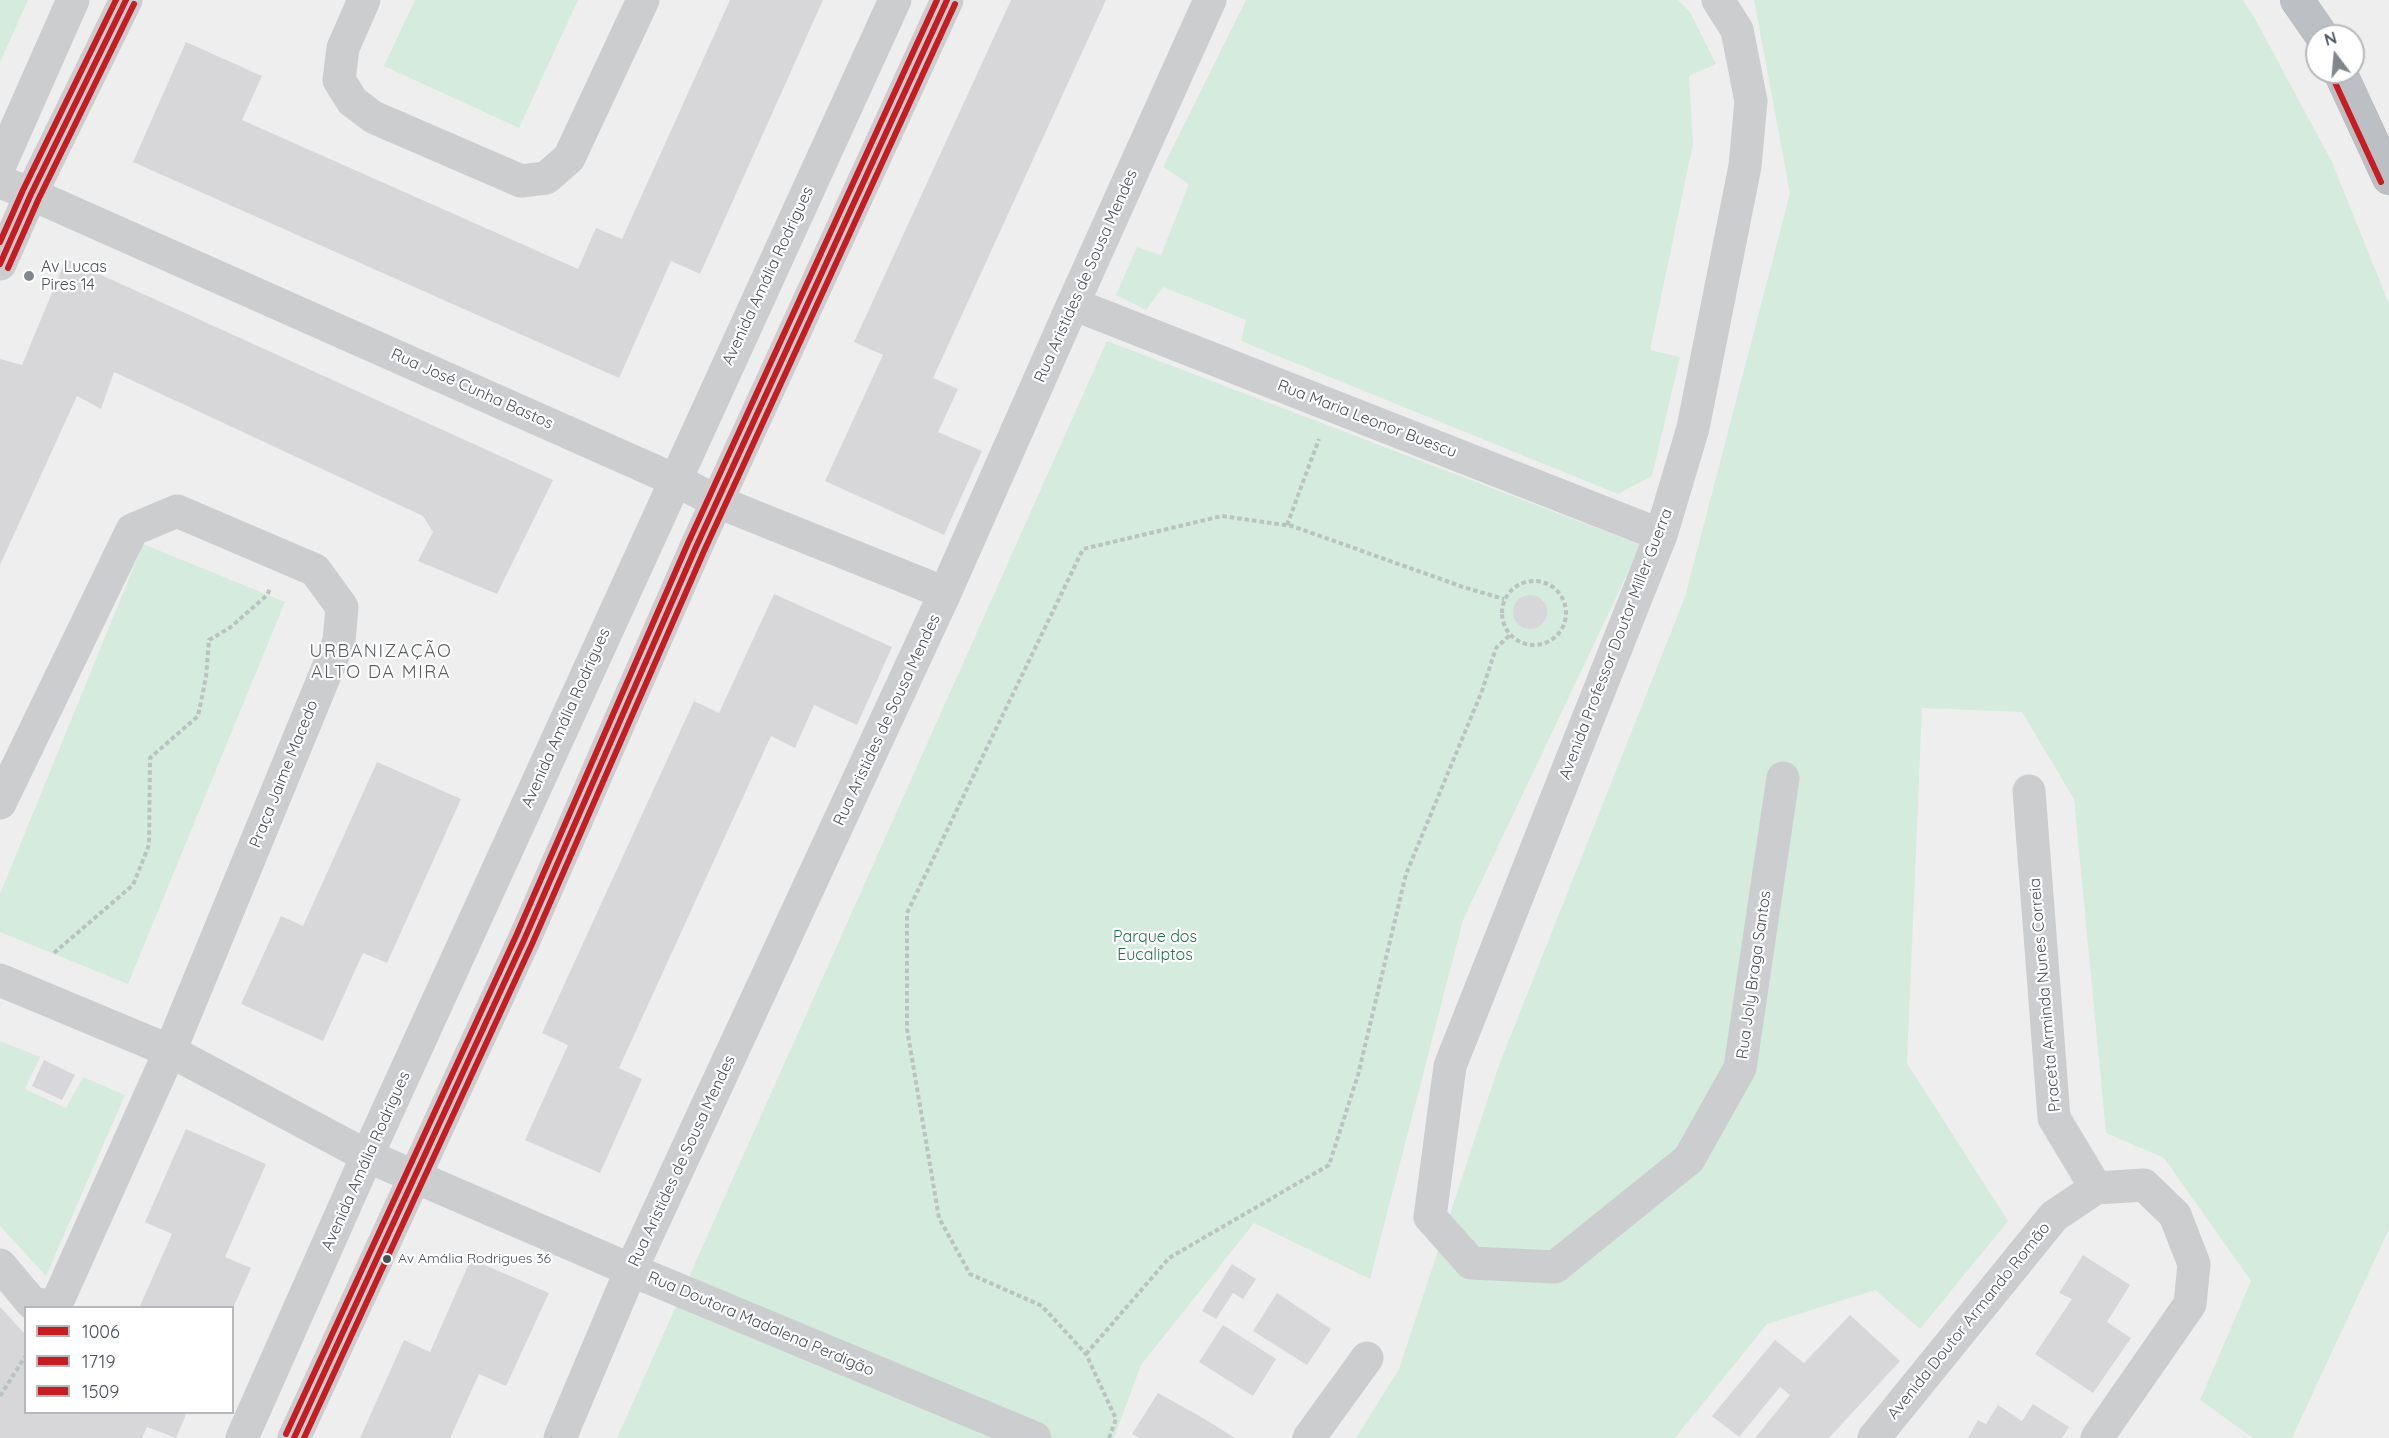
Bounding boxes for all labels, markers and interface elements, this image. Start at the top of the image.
north arrow [2305,24,2365,84]
text: N [2322,27,2339,50]
street label: Rua Aristides de Sousa Mendes [1030,167,1142,385]
street label: Avenida Amália Rodrigues [718,184,818,368]
place label: Av Lucas Pires 14 [41,257,107,295]
marker: Av Lucas Pires 14 [22,269,36,283]
street label: Rua José Cunha Bastos [388,345,556,433]
street label: Rua Maria Leonor Buescu [1275,376,1459,462]
street label: Avenida Professor Doutor Miller Guerra [1555,506,1677,782]
street label: Rua Aristides de Sousa Mendes [829,611,945,829]
street label: Avenida Amália Rodrigues [518,625,614,811]
district label: URBANIZAÇÃO ALTO DA MIRA [310,641,452,684]
street label: Praça Jaime Macedo [246,697,322,851]
street label: Praceta Arminda Nunes Correia [2025,877,2065,1113]
street label: Rua Joly Braga Santos [1733,890,1775,1060]
park label: Parque dos Eucaliptos [1113,927,1197,965]
street label: Rua Aristides de Sousa Mendes [624,1052,740,1270]
street label: Avenida Amália Rodrigues [318,1068,414,1254]
street label: Avenida Doutor Armando Romão [1884,1219,2054,1423]
place label: Av Amália Rodrigues 36 [398,1251,551,1267]
marker: Av Amália Rodrigues 36 [381,1253,393,1265]
street label: Rua Doutora Madalena Perdigão [645,1268,877,1380]
legend [24,1306,234,1414]
text: 1006 [82,1320,120,1343]
text: 1719 [82,1350,115,1373]
text: 1509 [82,1380,119,1403]

